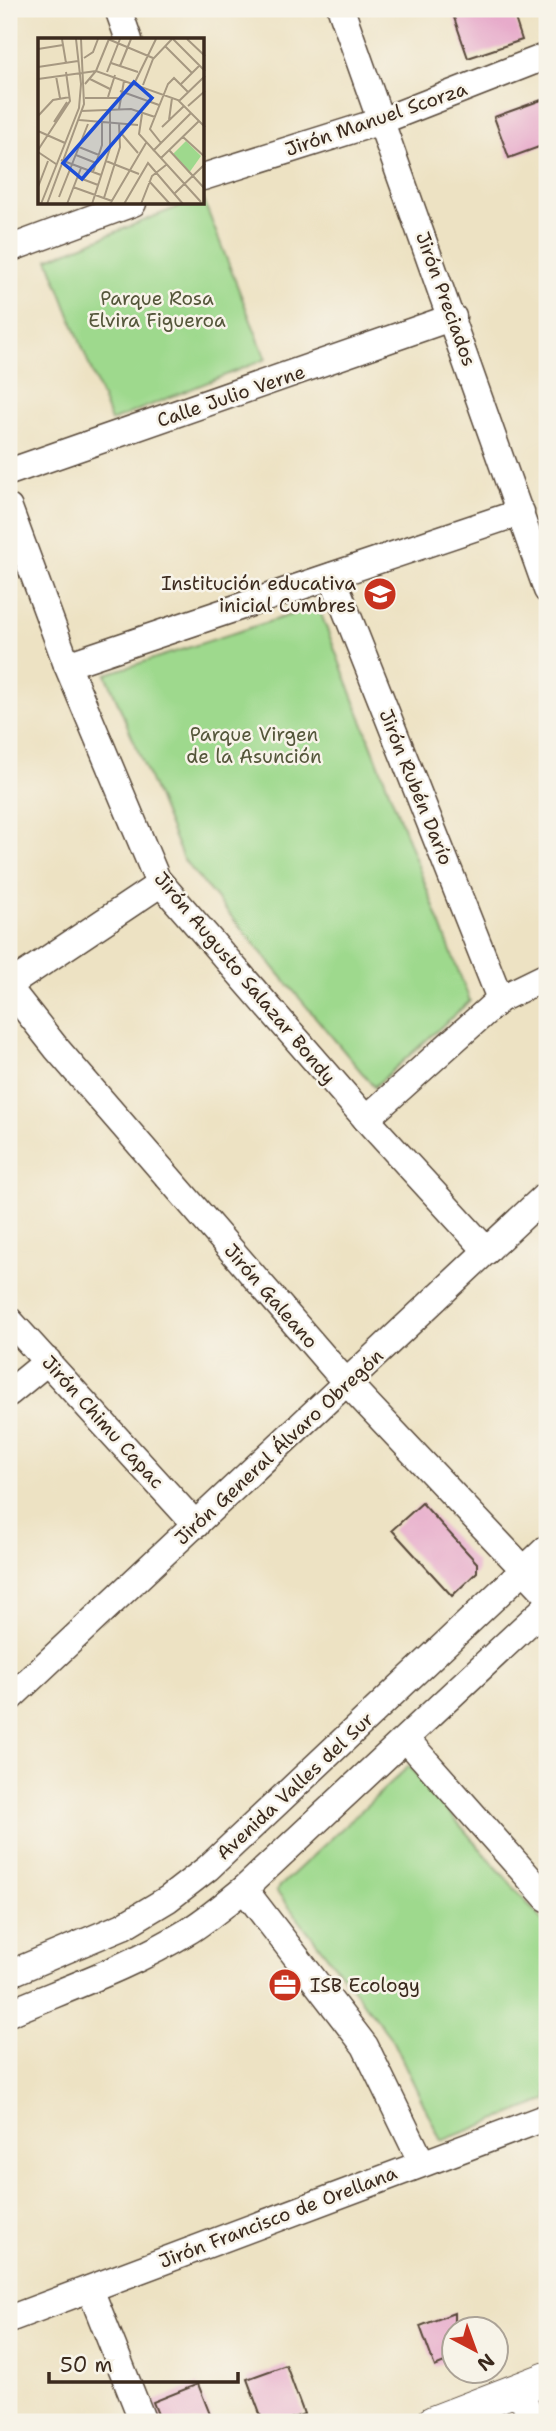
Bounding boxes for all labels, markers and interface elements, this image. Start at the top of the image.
inset map [38,38,205,205]
street label: Jirón Manuel Scorza [282,76,470,162]
street label: Jirón Preciados [410,228,482,370]
park label: Parque Rosa Elvira Figueroa [88,286,226,333]
street label: Calle Julio Verne [154,359,308,433]
place label: Institución educativa inicial Cumbres [161,571,356,618]
school or university icon: Institución educativa inicial Cumbres [361,575,399,613]
street label: Jirón Rubén Darío [373,705,459,869]
park label: Parque Virgen de la Asunción [186,722,322,769]
street label: Jirón Augusto Salazar Bondy [149,867,341,1089]
street label: Jirón Galeano [219,1238,323,1354]
street label: Jirón General Álvaro Obregón [169,1343,389,1550]
street label: Jirón Chimu Capac [37,1350,169,1494]
street label: Avenida Valles del Sur [211,1707,379,1865]
office icon: ISB Ecology [266,1966,304,2004]
place label: ISB Ecology [310,1973,420,1998]
street label: Jirón Francisco de Orellana [156,2160,401,2274]
north arrow [440,2316,510,2386]
scale bar [49,2340,238,2384]
text: N [472,2348,500,2377]
text: 50 m [60,2351,113,2379]

